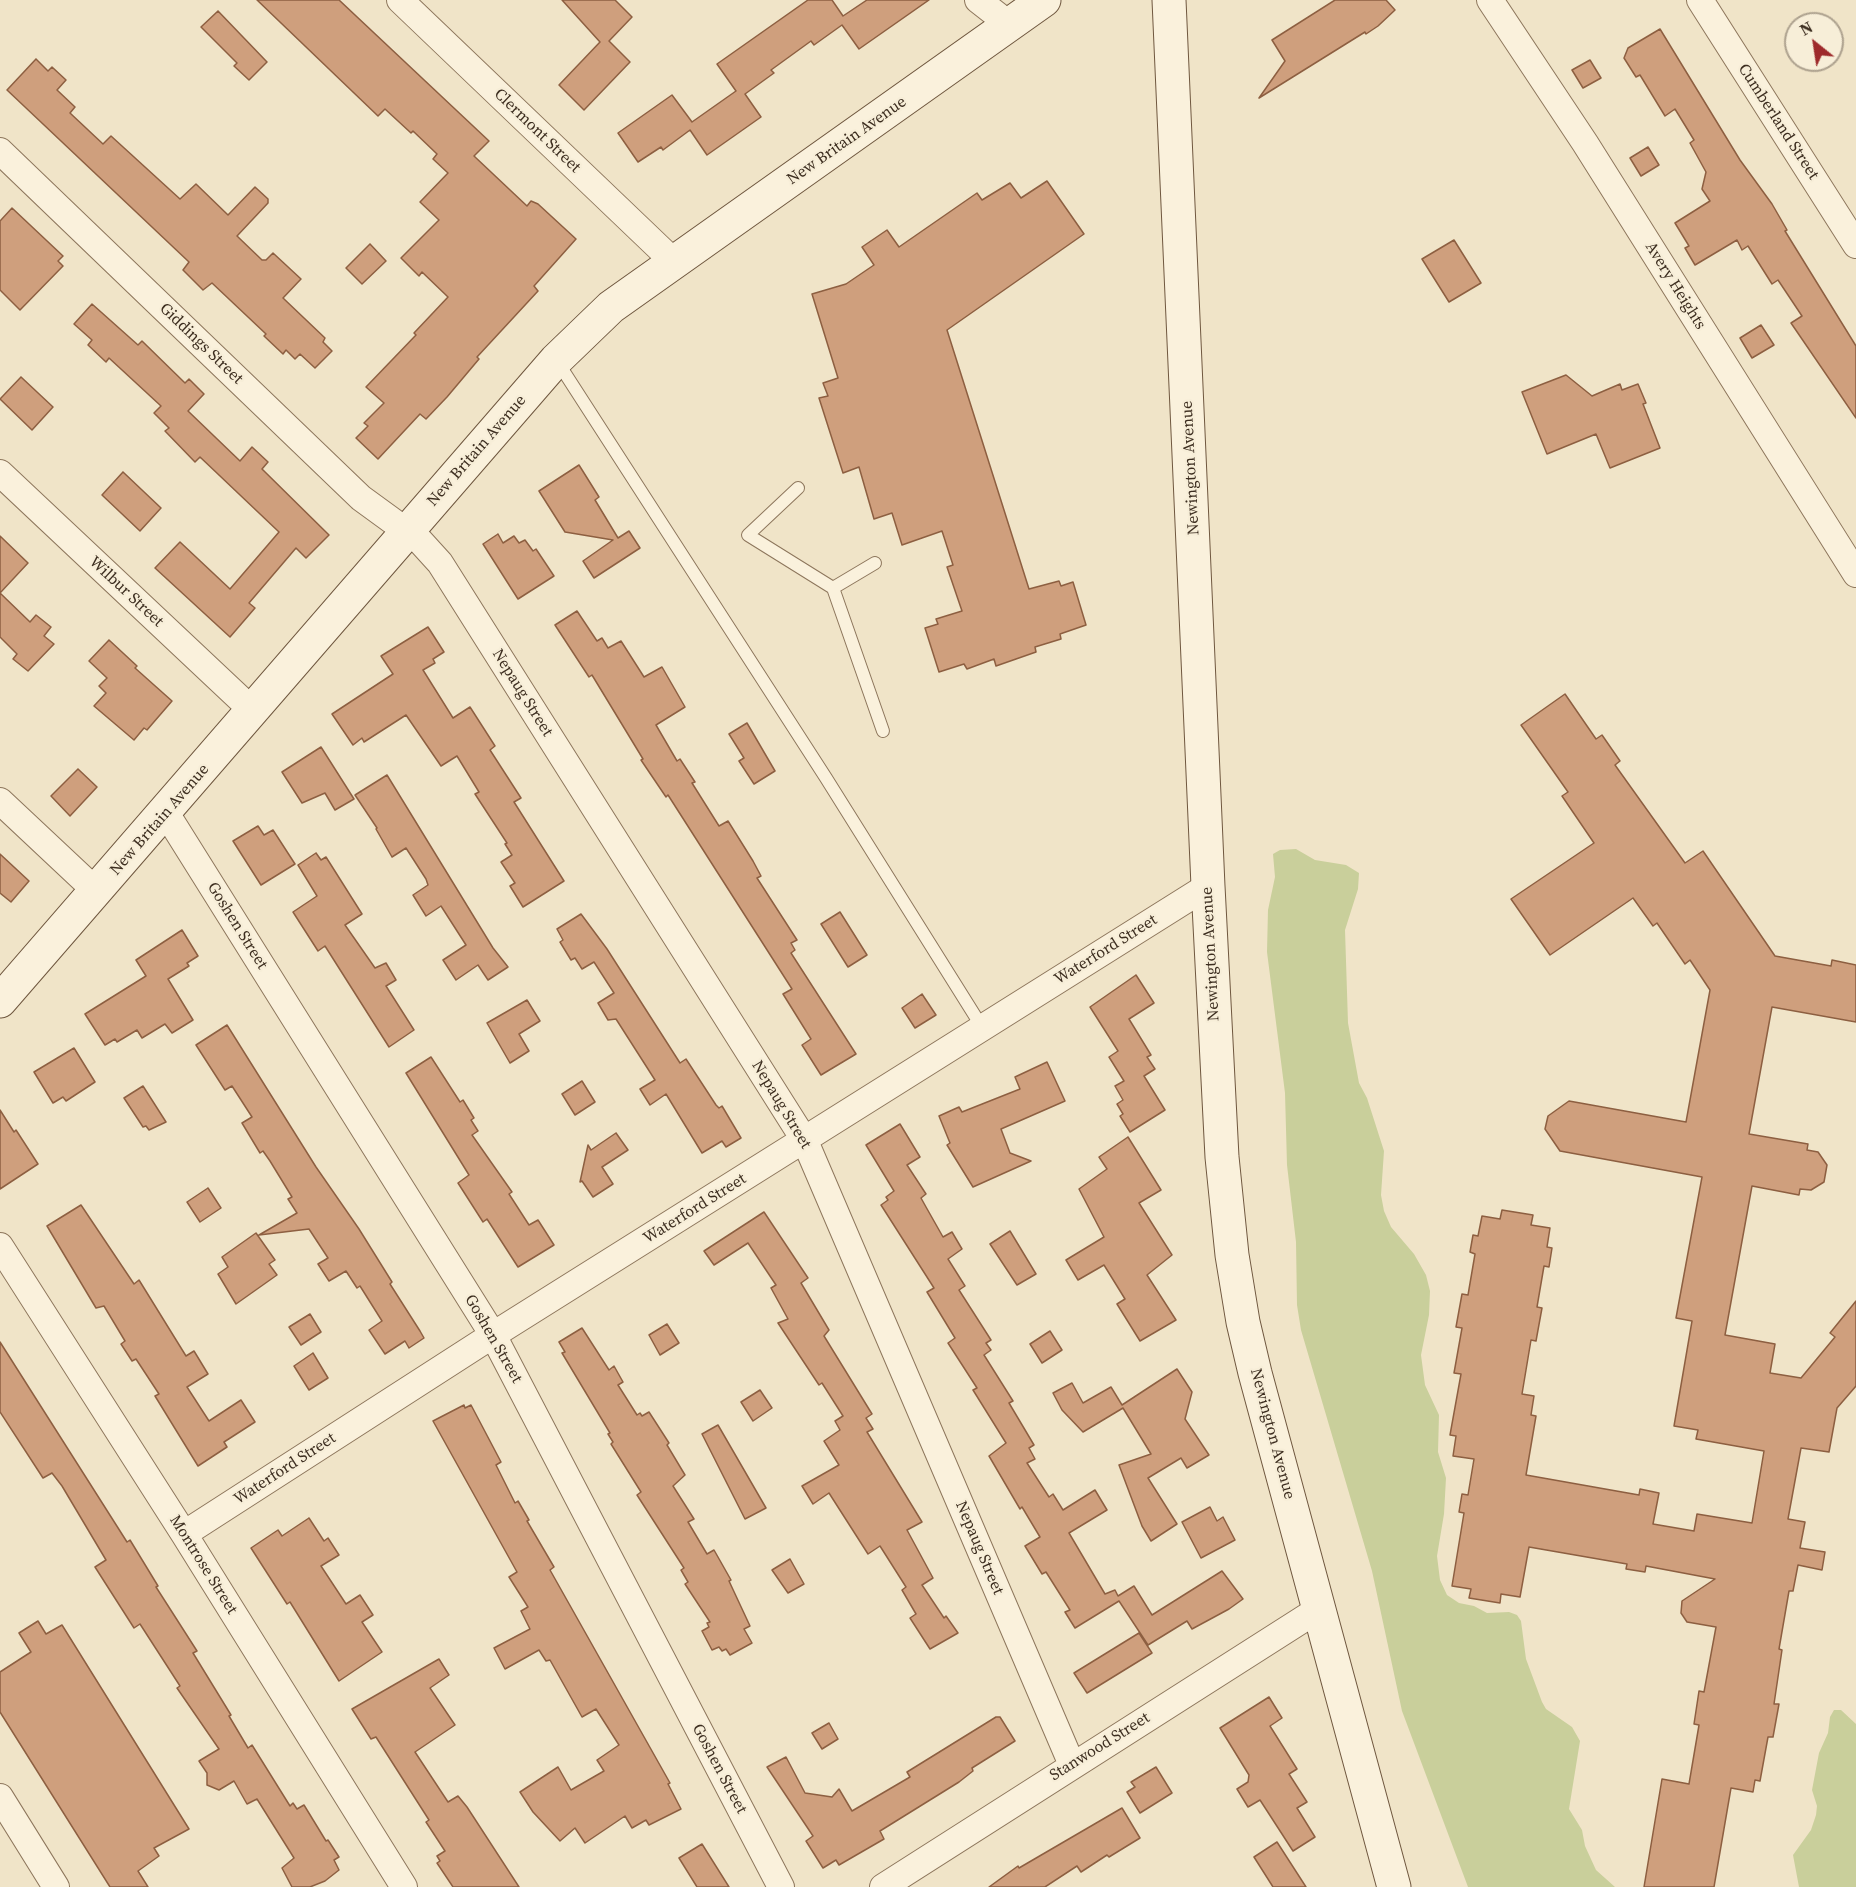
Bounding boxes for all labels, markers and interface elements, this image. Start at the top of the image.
north arrow [1784,12,1844,72]
text: N [1795,16,1817,41]
street label: Cumberland Street [1733,61,1823,183]
street label: Clermont Street [490,85,584,177]
street label: New Britain Avenue [784,93,910,189]
street label: Avery Heights [1641,239,1709,333]
street label: Giddings Street [155,299,247,389]
street label: New Britain Avenue [423,391,531,511]
street label: Newington Avenue [1178,400,1204,536]
street label: Wilbur Street [85,553,167,631]
street label: Nepaug Street [487,646,557,740]
street label: New Britain Avenue [106,760,214,880]
street label: Goshen Street [203,879,271,973]
street label: Newington Avenue [1198,886,1224,1022]
street label: Waterford Street [1051,911,1161,989]
street label: Nepaug Street [747,1057,815,1153]
street label: Waterford Street [640,1170,750,1248]
street label: Goshen Street [460,1291,526,1387]
street label: Newington Avenue [1245,1367,1299,1501]
street label: Waterford Street [230,1429,340,1509]
street label: Nepaug Street [951,1498,1007,1598]
street label: Montrose Street [165,1512,241,1618]
street label: Stanwood Street [1047,1709,1153,1785]
street label: Goshen Street [687,1721,751,1817]

